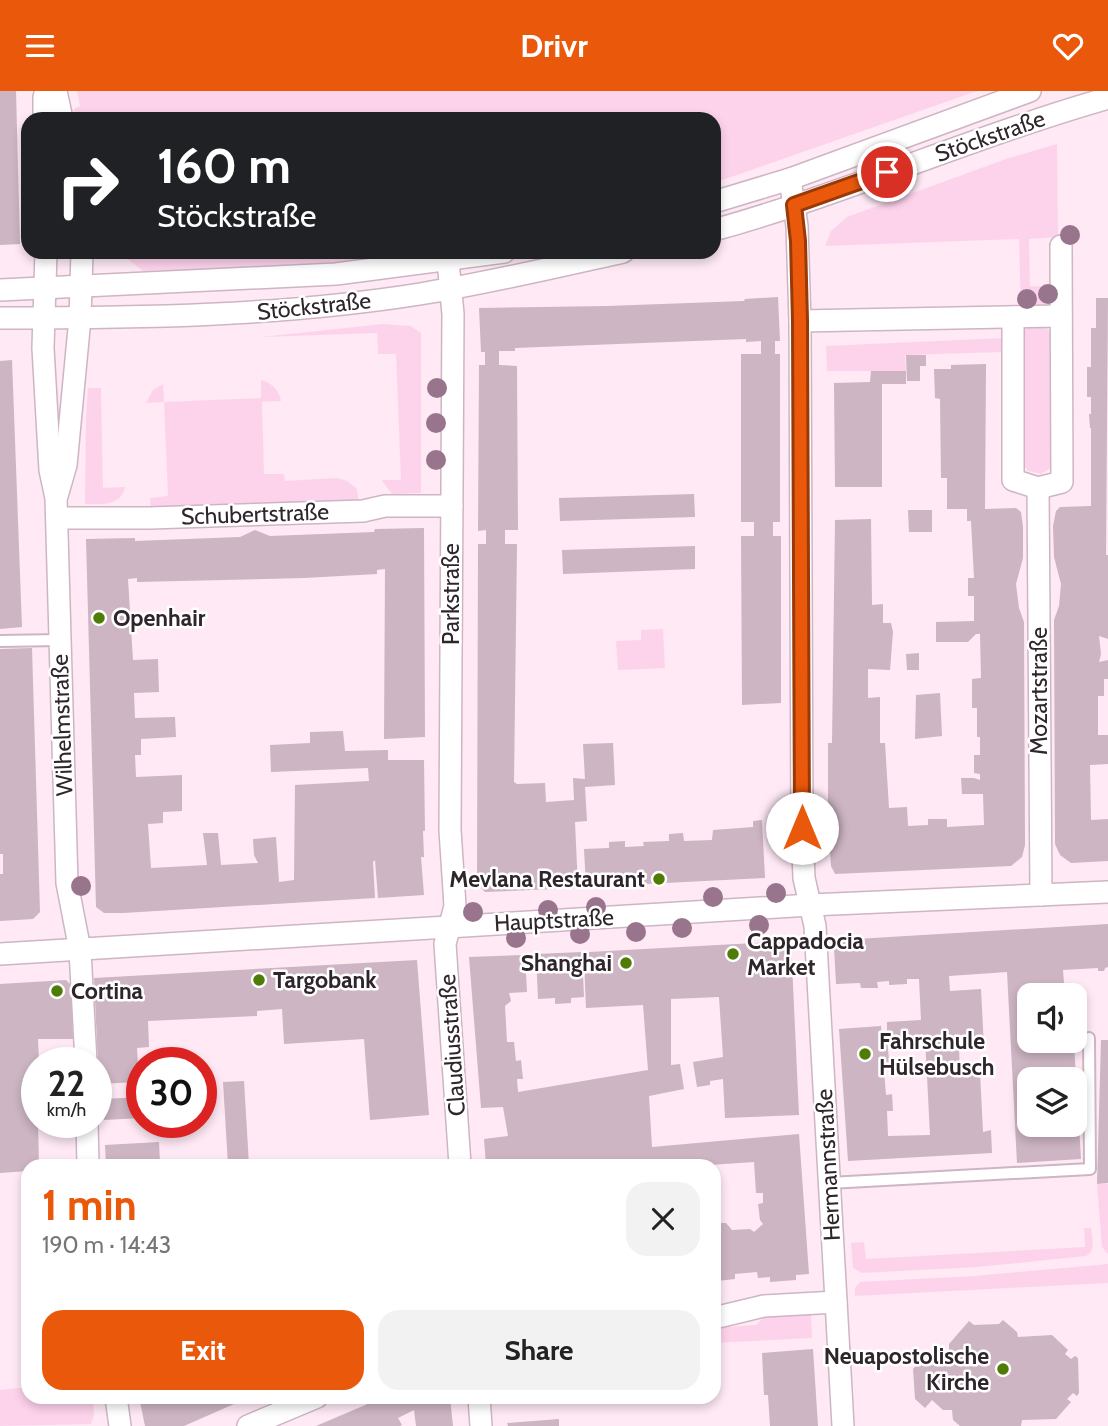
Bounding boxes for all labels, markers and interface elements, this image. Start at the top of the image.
text: Drivr [520,26,588,65]
icon: menu [21,27,59,65]
icon: heart [1049,27,1087,65]
street label: Stöckstraße [931,104,1049,168]
text: 160 m [157,136,291,195]
icon: right [42,140,133,231]
pin [857,142,917,202]
icon: arrive [868,153,906,191]
text: Stöckstraße [157,196,316,235]
street label: Stöckstraße [256,286,373,326]
street label: Schubertstraße [180,497,330,531]
street label: Parkstraße [437,543,465,645]
place label: Openhair [113,604,206,632]
marker: Openhair [91,610,107,626]
street label: Mozartstraße [1025,627,1053,755]
street label: Wilhelmstraße [46,653,78,797]
position arrow [765,791,839,865]
place label: Mevlana Restaurant [449,865,645,893]
marker: Mevlana Restaurant [651,871,667,887]
street label: Hauptstraße [493,903,615,937]
place label: Cappadocia Market [747,927,864,981]
marker: Cappadocia Market [725,946,741,962]
place label: Shanghai [521,949,612,977]
marker: Shanghai [618,955,634,971]
place label: Targobank [273,966,377,994]
marker: Targobank [251,972,267,988]
street label: Claudiusstraße [433,973,471,1117]
place label: Cortina [71,977,144,1005]
marker: Cortina [49,983,65,999]
map controls [1017,983,1087,1137]
button: sound [1017,983,1087,1053]
place label: Fahrschule Hülsebusch [879,1027,995,1081]
marker: Fahrschule Hülsebusch [857,1046,873,1062]
speed limit sign: 30 [126,1047,217,1138]
text: 22 [48,1062,85,1105]
button: layers [1017,1067,1087,1137]
street label: Hermannstraße [810,1088,846,1242]
text: km/h [47,1099,86,1121]
text: 1 min [42,1179,137,1231]
button: close [626,1182,700,1256]
text: 190 m · 14:43 [42,1231,171,1259]
button: Exit [42,1310,364,1390]
button: Share [378,1310,700,1390]
place label: Neuapostolische Kirche [824,1342,989,1396]
marker: Neuapostolische Kirche [995,1361,1011,1377]

